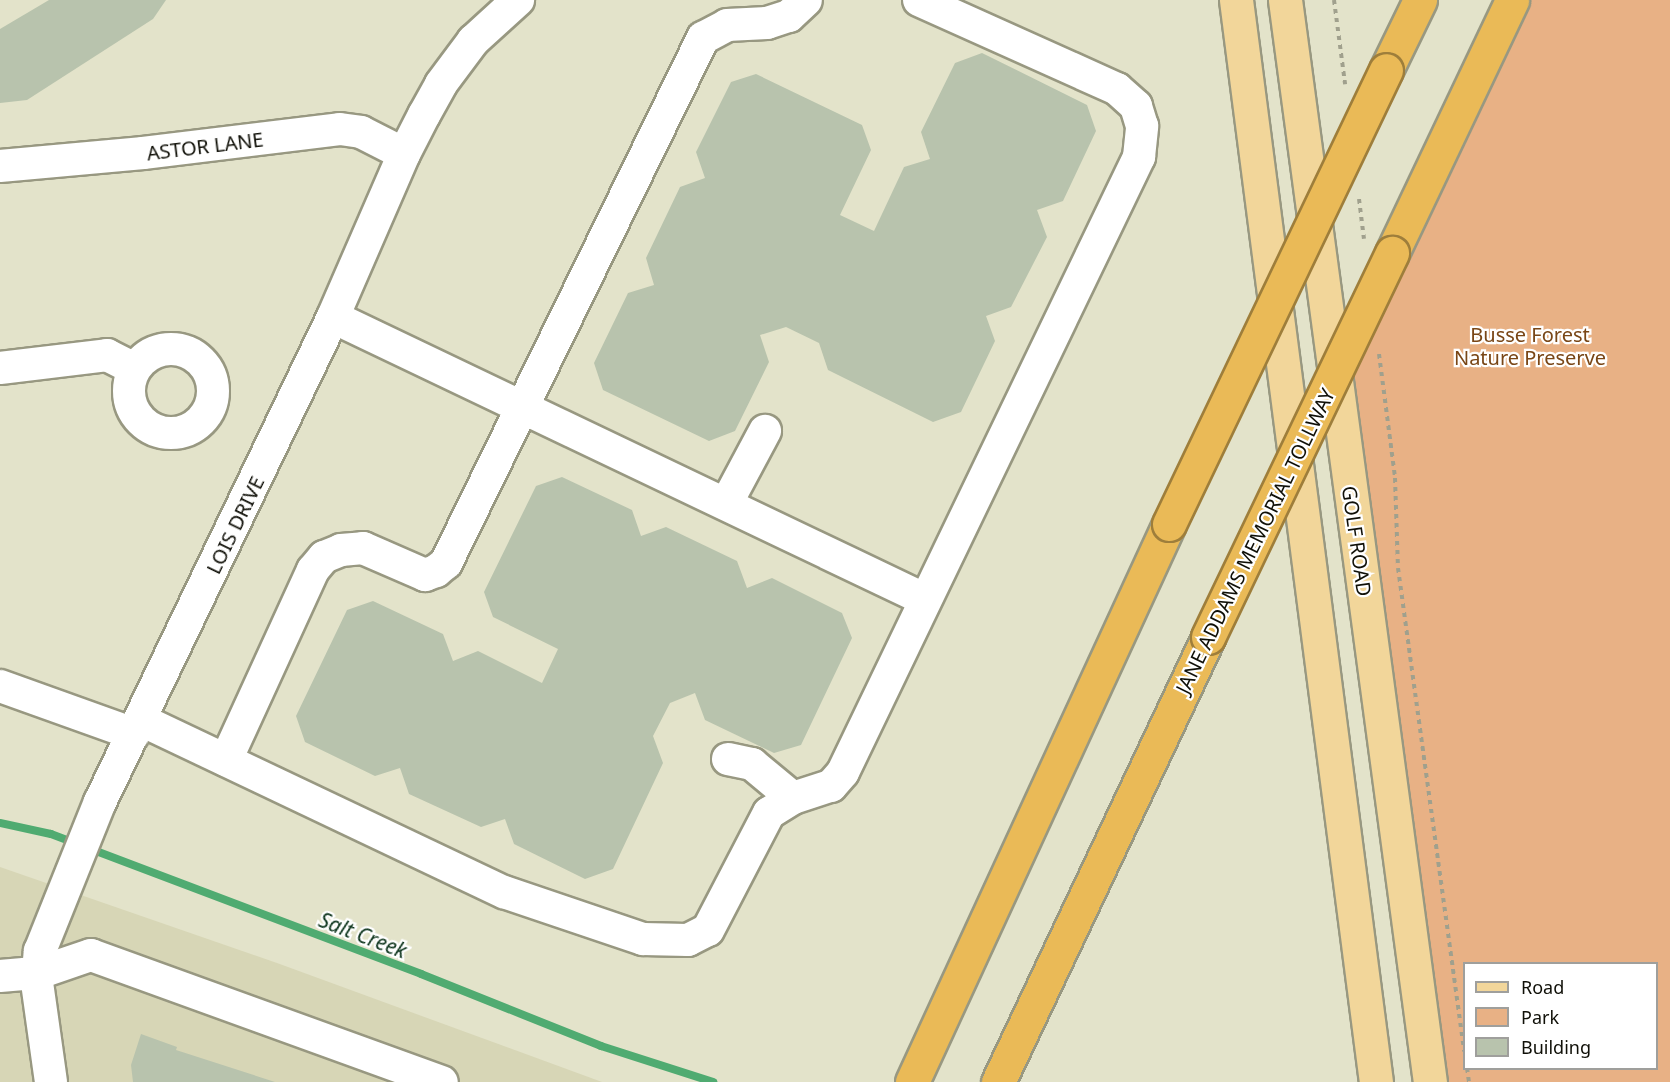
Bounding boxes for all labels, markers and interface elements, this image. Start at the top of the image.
street label: ASTOR LANE [145,127,265,165]
park label: Busse Forest Nature Preserve [1454,322,1606,369]
street label: JANE ADDAMS MEMORIAL TOLLWAY [1170,384,1340,698]
street label: LOIS DRIVE [201,472,269,578]
street label: GOLF ROAD [1337,484,1377,598]
water label: Salt Creek [316,907,410,963]
legend [1463,962,1658,1070]
text: Road [1521,975,1564,999]
text: Park [1521,1005,1559,1029]
text: Building [1521,1035,1591,1059]

